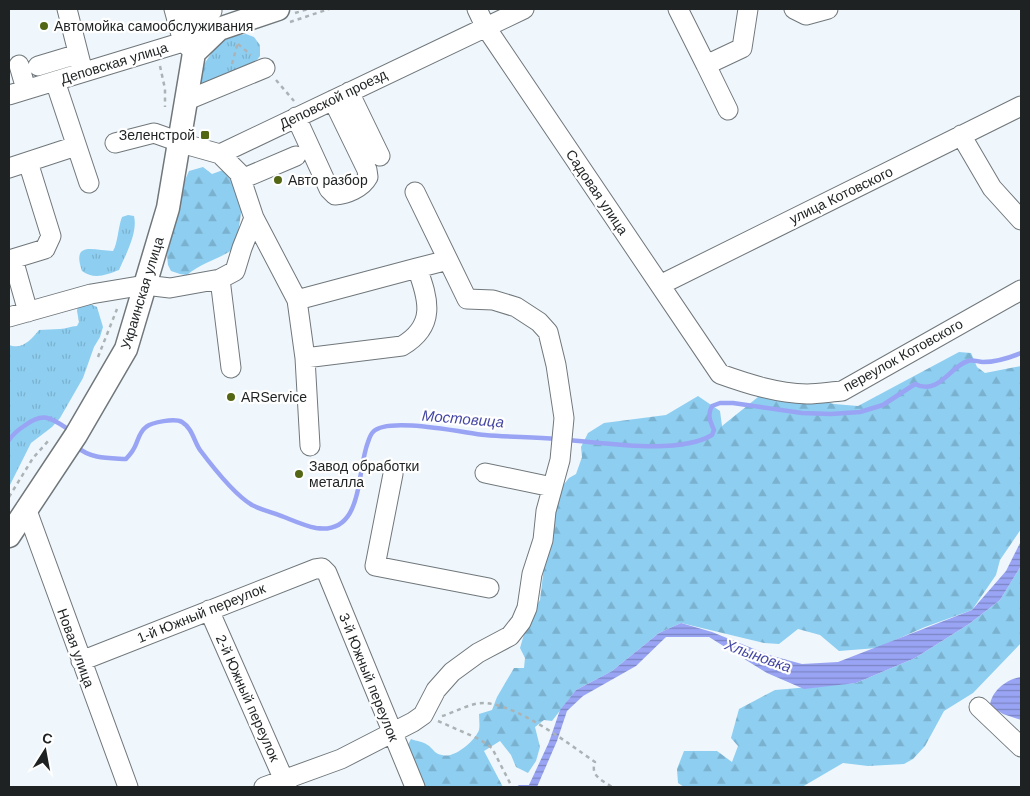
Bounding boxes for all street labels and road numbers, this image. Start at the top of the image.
street label: Деповская улица [59,39,170,87]
street label: Деповской проезд [277,66,389,132]
street label: Садовая улица [563,146,631,238]
street label: улица Котовского [787,163,895,227]
street label: Украинская улица [117,235,167,351]
street label: переулок Котовского [840,315,966,395]
street label: 1-й Южный переулок [135,580,268,646]
street label: Новая улица [54,606,98,690]
street label: 3-й Южный переулок [336,611,402,744]
street label: 2-й Южный переулок [213,632,284,765]

